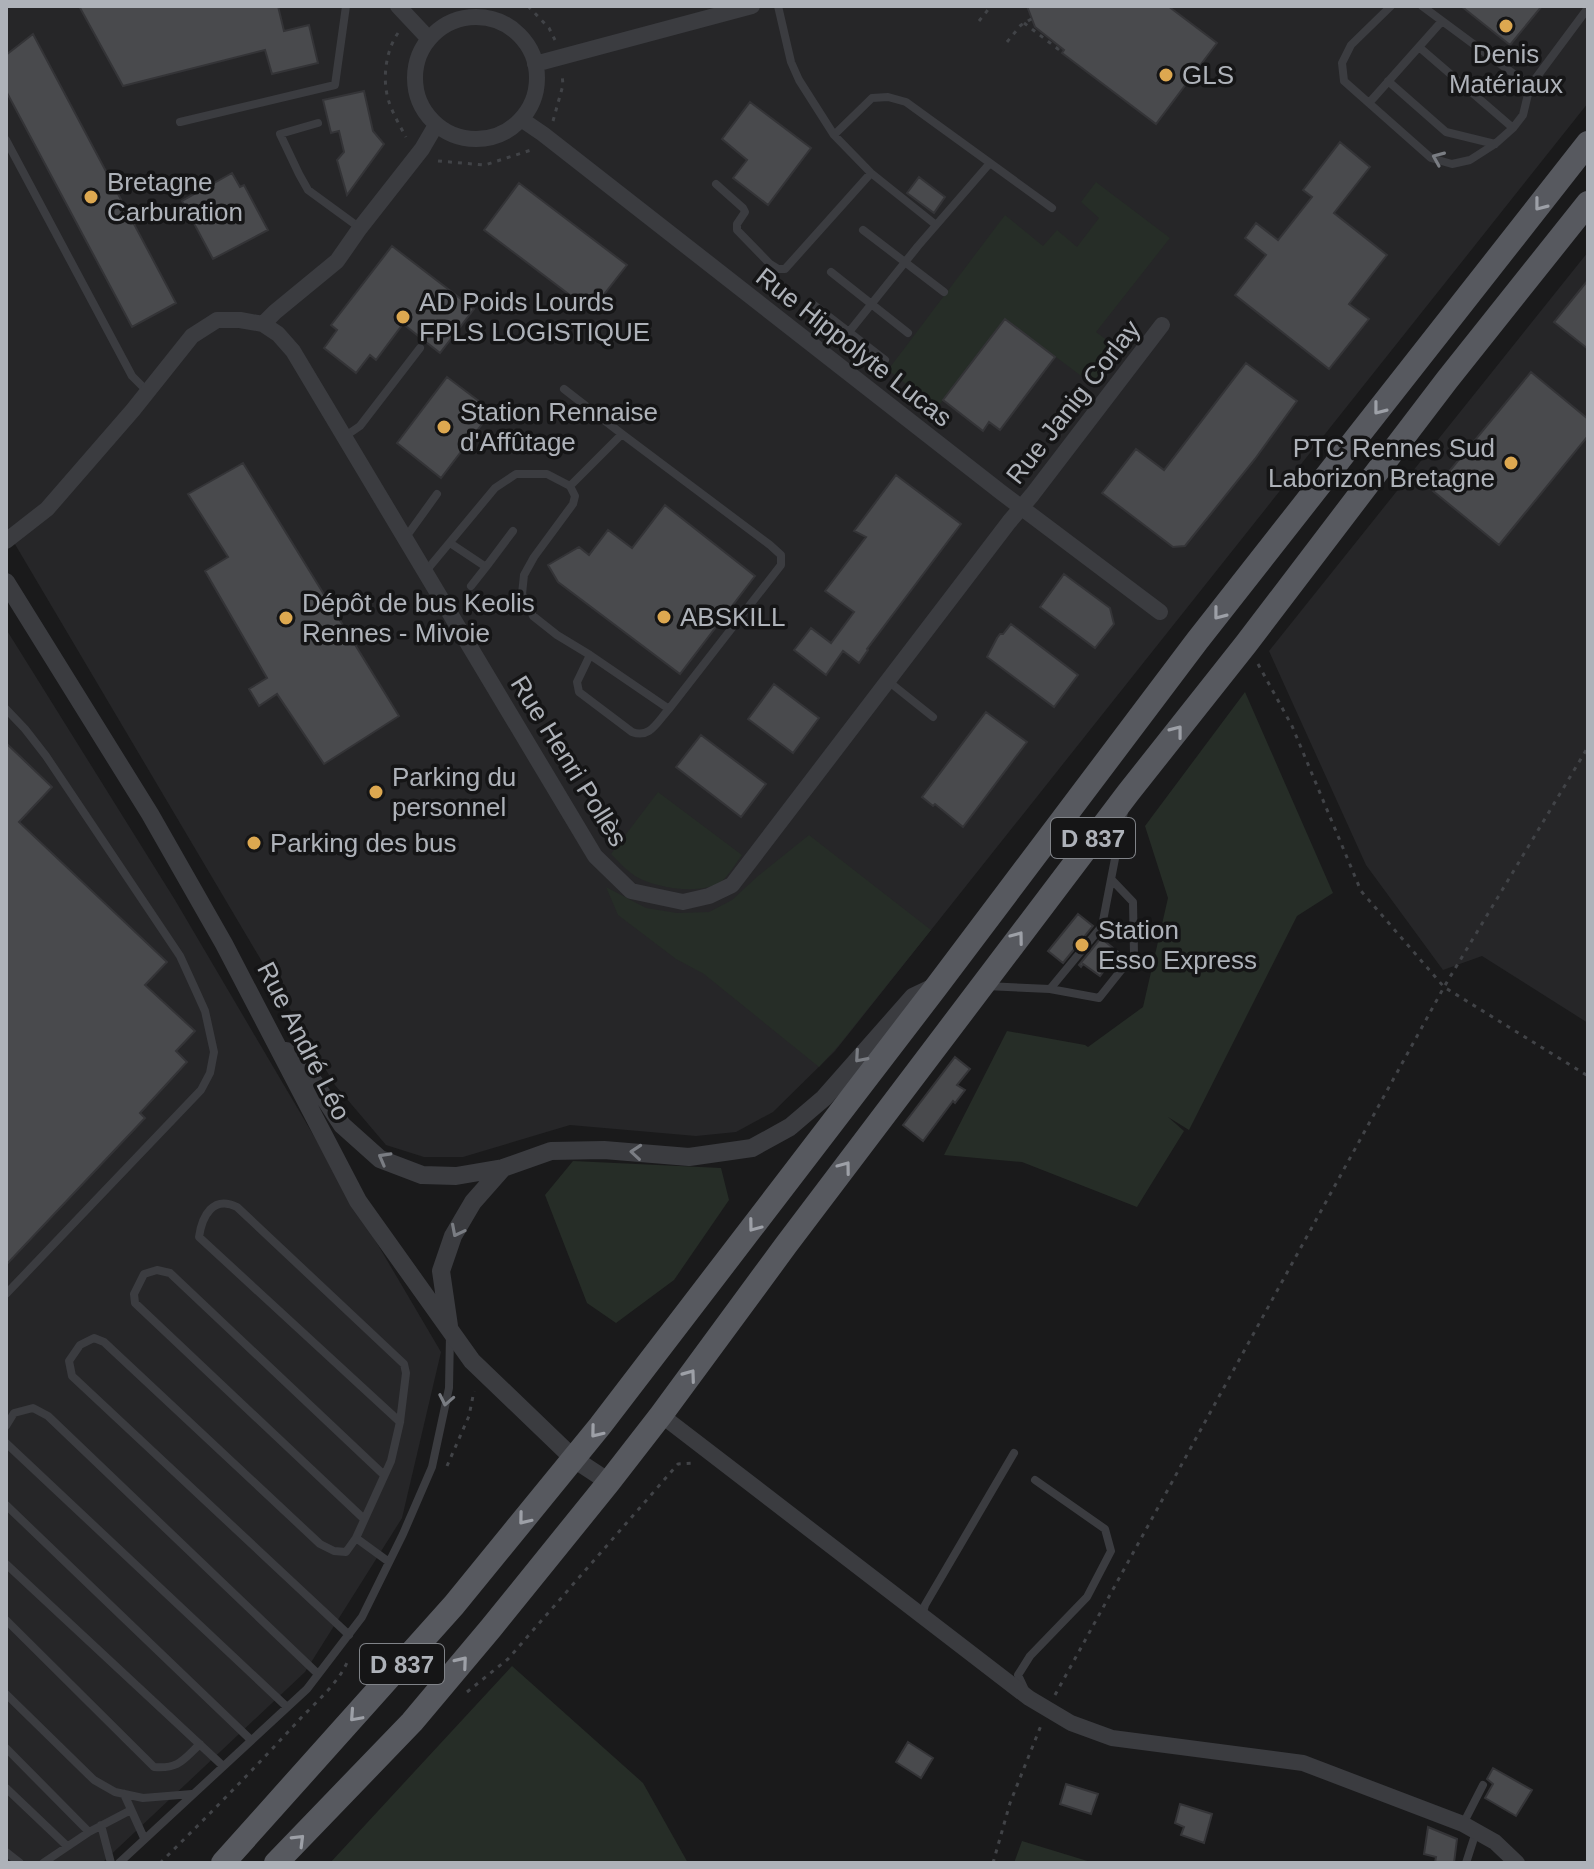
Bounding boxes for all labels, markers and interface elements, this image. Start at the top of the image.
marker: Denis Matériaux [1497,17,1515,35]
place label: Denis Matériaux [1449,39,1563,99]
place label: GLS [1182,60,1234,90]
marker: GLS [1157,66,1175,84]
one-way arrow [1432,152,1446,168]
place label: Bretagne Carburation [107,167,243,227]
marker: Bretagne Carburation [82,188,100,206]
one-way arrow [1535,196,1549,211]
street label: Rue Hippolyte Lucas [750,261,958,433]
place label: AD Poids Lourds FPLS LOGISTIQUE [419,287,650,347]
marker: AD Poids Lourds FPLS LOGISTIQUE [394,308,412,326]
street label: Rue Janig Corlay [1000,314,1146,490]
place label: Station Rennaise d'Affûtage [460,397,658,457]
one-way arrow [1375,400,1389,415]
marker: Station Rennaise d'Affûtage [435,418,453,436]
place label: PTC Rennes Sud Laborizon Bretagne [1268,433,1495,493]
marker: PTC Rennes Sud Laborizon Bretagne [1502,454,1520,472]
place label: Dépôt de bus Keolis Rennes - Mivoie [302,588,535,648]
place label: ABSKILL [680,602,786,632]
one-way arrow [1214,605,1228,620]
marker: ABSKILL [655,608,673,626]
marker: Dépôt de bus Keolis Rennes - Mivoie [277,609,295,627]
street label: Rue Henri Pollès [505,670,633,852]
one-way arrow [1167,726,1182,740]
place label: Parking du personnel [392,762,516,822]
marker: Parking du personnel [367,783,385,801]
road number: D 837 [1051,818,1135,858]
place label: Parking des bus [270,828,456,858]
marker: Parking des bus [245,834,263,852]
place label: Station Esso Express [1098,915,1257,975]
one-way arrow [1009,931,1023,946]
marker: Station Esso Express [1073,936,1091,954]
street label: Rue André Léo [251,957,357,1125]
one-way arrow [856,1047,870,1062]
one-way arrow [629,1144,642,1161]
one-way arrow [378,1152,393,1168]
one-way arrow [835,1161,849,1175]
one-way arrow [749,1217,763,1232]
one-way arrow [451,1222,467,1237]
one-way arrow [680,1370,695,1384]
one-way arrow [438,1393,455,1406]
one-way arrow [591,1423,605,1438]
one-way arrow [519,1510,534,1524]
road number: D 837 [360,1644,444,1684]
one-way arrow [452,1657,467,1671]
one-way arrow [350,1707,364,1722]
one-way arrow [290,1835,304,1849]

